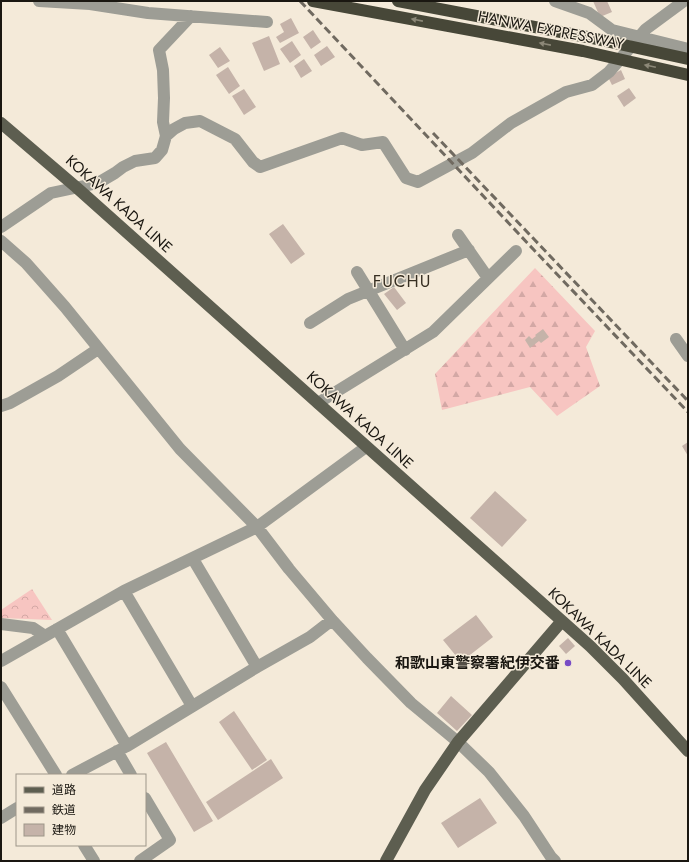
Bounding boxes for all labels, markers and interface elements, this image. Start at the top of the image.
street label: HANWA EXPRESSWAY [476,5,627,55]
one-way arrow [411,17,423,23]
one-way arrow [539,41,551,47]
one-way arrow [644,63,656,69]
street label: KOKAWA KADA LINE [61,150,177,258]
district label: FUCHU [373,269,431,293]
street label: KOKAWA KADA LINE [302,366,418,474]
street label: KOKAWA KADA LINE [543,582,657,694]
place label: 和歌山東警察署紀伊交番 [395,652,560,674]
marker: 和歌山東警察署紀伊交番 [563,658,573,668]
legend [16,774,146,846]
text: 道路 [52,781,76,799]
text: 鉄道 [52,801,76,819]
text: 建物 [52,821,76,839]

